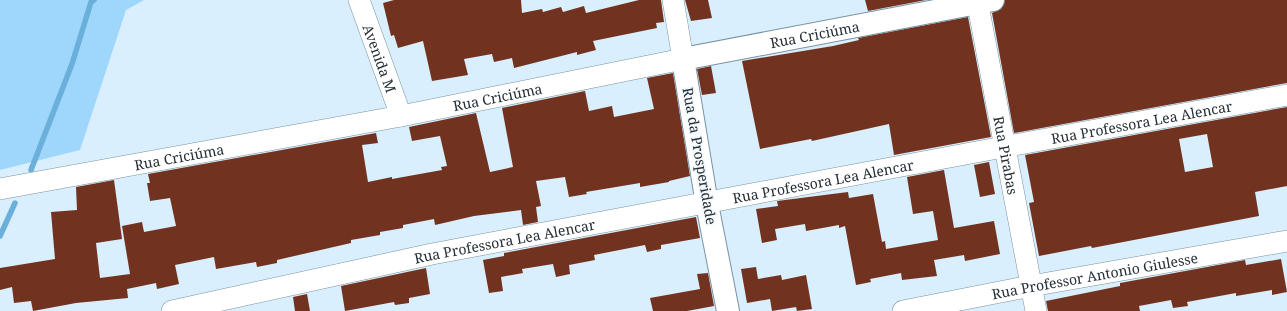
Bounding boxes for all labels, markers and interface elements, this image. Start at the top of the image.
street label: Rua Criciúma [768,16,861,52]
street label: Avenida M [359,21,401,95]
street label: Rua Criciúma [451,78,544,115]
street label: Rua da Prosperidade [679,86,721,226]
street label: Rua Professora Lea Alencar [1049,96,1234,148]
street label: Rua Pirabas [990,114,1023,196]
street label: Rua Criciúma [133,139,225,174]
street label: Rua Professora Lea Alencar [731,154,916,207]
street label: Rua Professora Lea Alencar [412,214,597,267]
street label: Rua Professor Antonio Giulesse [990,247,1199,303]

